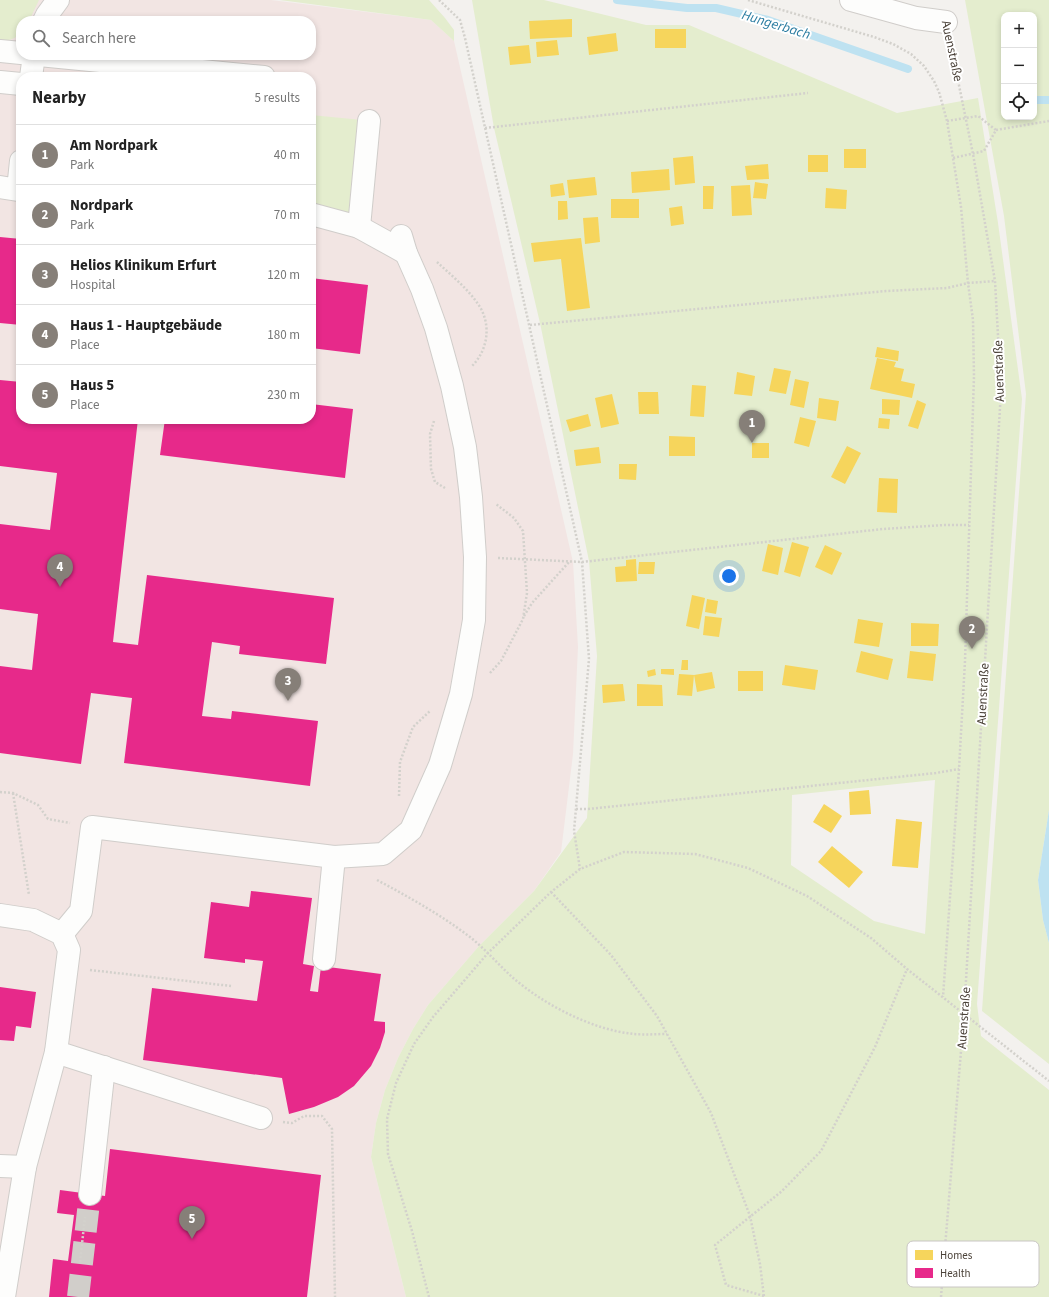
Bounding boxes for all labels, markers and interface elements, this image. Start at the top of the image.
water label: Hungerbach [739,5,813,45]
map controls [1001,12,1037,120]
button: + [1001,12,1037,48]
search box [16,16,316,60]
street label: Auenstraße [937,19,967,83]
icon: search [30,27,52,49]
text: Search here [62,28,136,49]
button: − [1001,48,1037,84]
button: locate [1001,84,1037,120]
text: Nearby [32,86,86,110]
text: 5 results [255,89,300,107]
text: Am Nordpark [70,135,158,156]
text: 1 [42,146,48,164]
text: 40 m [274,146,300,164]
text: Park [70,156,94,174]
text: Nordpark [70,195,133,216]
text: 2 [42,206,48,224]
text: 70 m [274,206,300,224]
text: Park [70,216,94,234]
text: Helios Klinikum Erfurt [70,255,216,276]
text: 3 [42,266,48,284]
text: 120 m [267,266,300,284]
text: Hospital [70,276,115,294]
text: Haus 1 - Hauptgebäude [70,315,222,336]
text: 4 [42,326,48,344]
text: 180 m [267,326,300,344]
text: Place [70,336,99,354]
street label: Auenstraße [989,340,1009,402]
text: Haus 5 [70,375,114,396]
text: 5 [42,386,48,404]
text: 230 m [267,386,300,404]
text: Place [70,396,99,414]
pin: 1 [739,410,765,443]
pin: 4 [47,554,73,587]
your location [719,566,739,586]
pin: 2 [959,616,985,649]
street label: Auenstraße [972,663,994,725]
pin: 3 [275,668,301,701]
street label: Auenstraße [953,987,975,1049]
pin: 5 [179,1206,205,1239]
legend [907,1241,1039,1287]
text: Homes [940,1248,973,1263]
text: Health [940,1266,971,1281]

